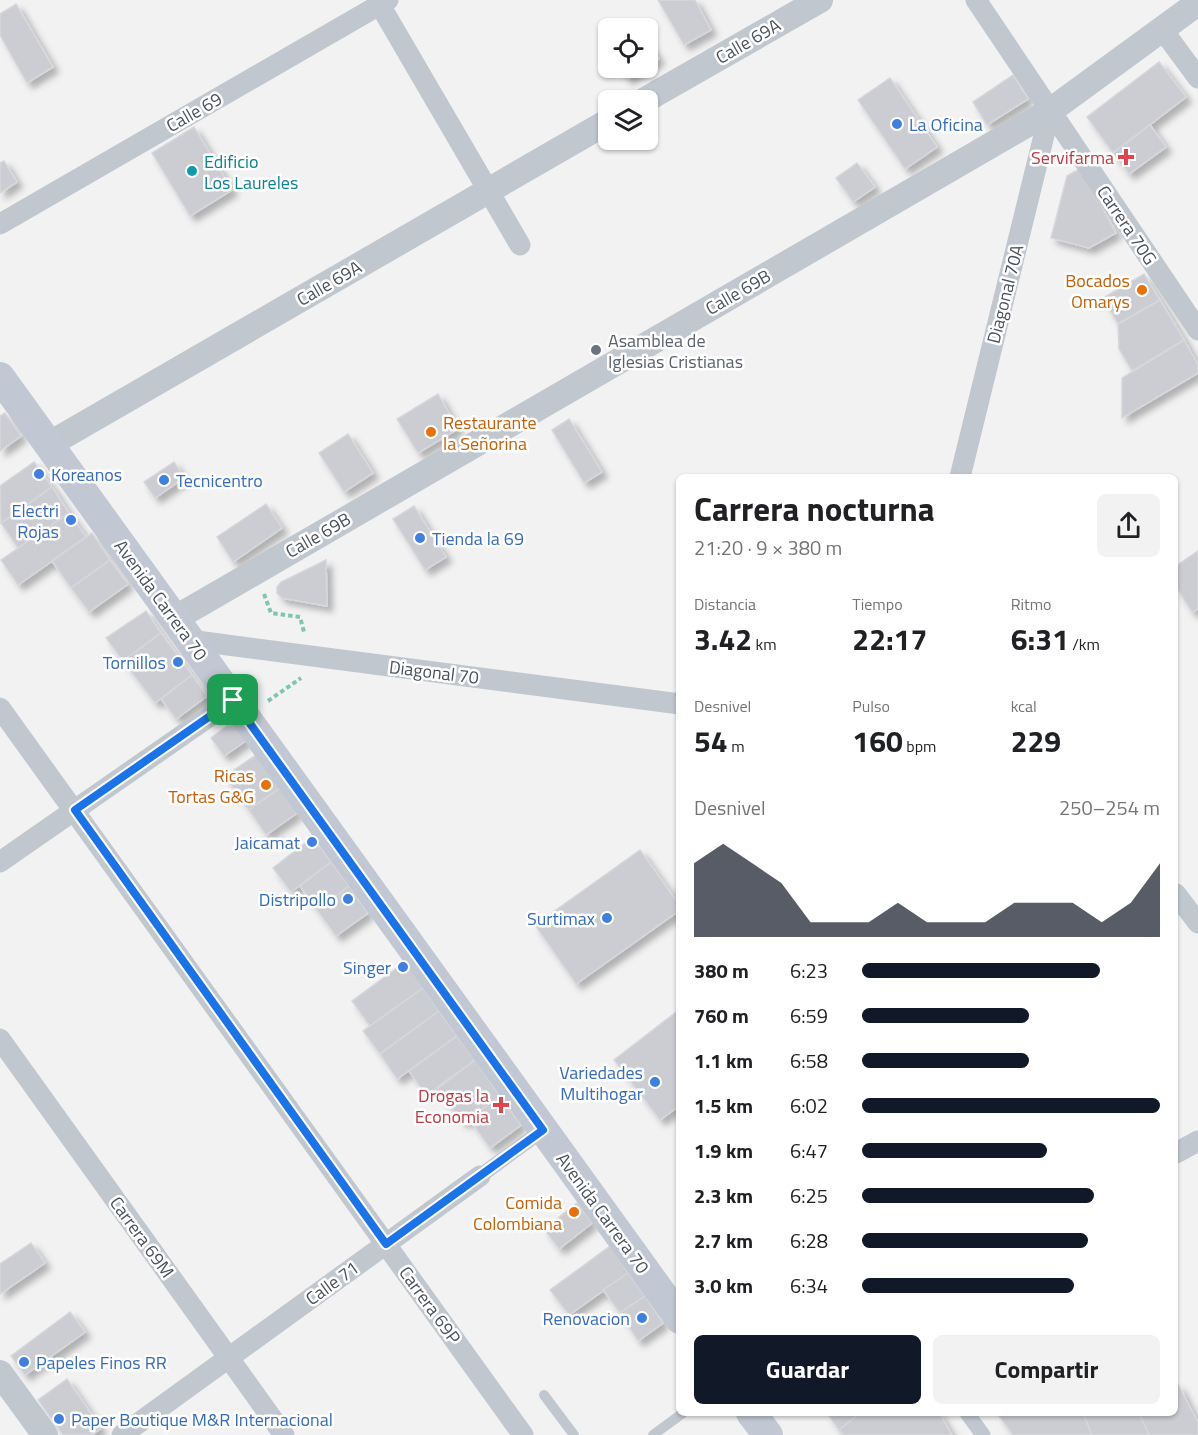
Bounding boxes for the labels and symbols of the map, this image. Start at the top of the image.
street label: Calle 69A [710,11,786,70]
street label: Calle 69 [161,85,227,139]
place label: La Oficina [909,111,983,138]
marker: La Oficina [890,117,904,131]
place label: Servifarma [1031,144,1114,171]
place label: Edificio Los Laureles [204,148,298,196]
marker: Servifarma [1119,150,1133,164]
marker: Edificio Los Laureles [185,164,199,178]
street label: Carrera 70G [1090,180,1164,270]
street label: Diagonal 70A [980,241,1030,346]
street label: Calle 69A [291,253,367,312]
street label: Calle 69B [700,262,776,322]
place label: Bocados Omarys [1065,267,1130,315]
marker: Bocados Omarys [1135,283,1149,297]
place label: Asamblea de Iglesias Cristianas [608,327,743,375]
marker: Asamblea de Iglesias Cristianas [589,343,603,357]
place label: Restaurante la Señorina [443,409,537,457]
marker: Restaurante la Señorina [424,425,438,439]
place label: Koreanos [51,461,122,488]
marker: Koreanos [32,467,46,481]
place label: Tecnicentro [176,467,263,494]
marker: Tecnicentro [157,473,171,487]
place label: Electri Rojas [11,497,59,545]
street label: Calle 69B [280,505,356,565]
marker: Electri Rojas [64,513,78,527]
place label: Tienda la 69 [432,525,524,552]
marker: Tienda la 69 [413,531,427,545]
street label: Avenida Carrera 70 [108,534,214,666]
place label: Tornillos [103,649,166,676]
street label: Diagonal 70 [388,653,480,691]
marker: Tornillos [171,655,185,669]
pin [207,674,258,725]
place label: Ricas Tortas G&G [168,762,254,810]
marker: Ricas Tortas G&G [259,778,273,792]
place label: Jaicamat [235,829,301,856]
marker: Jaicamat [305,835,319,849]
place label: Distripollo [259,886,336,913]
marker: Distripollo [341,892,355,906]
place label: Surtimax [527,905,595,932]
marker: Surtimax [600,911,614,925]
place label: Singer [343,954,391,981]
marker: Singer [396,960,410,974]
place label: Variedades Multihogar [559,1059,643,1107]
marker: Variedades Multihogar [648,1075,662,1089]
place label: Drogas la Economia [415,1082,489,1130]
marker: Drogas la Economia [494,1098,508,1112]
street label: Avenida Carrera 70 [550,1147,656,1279]
place label: Comida Colombiana [473,1189,562,1237]
street label: Carrera 69M [103,1191,181,1283]
marker: Comida Colombiana [567,1205,581,1219]
street label: Calle 71 [300,1254,364,1312]
street label: Carrera 69P [393,1261,468,1350]
place label: Renovacion [542,1305,630,1332]
marker: Renovacion [635,1311,649,1325]
place label: Papeles Finos RR [36,1349,167,1376]
marker: Papeles Finos RR [17,1355,31,1369]
place label: Paper Boutique M&R Internacional [71,1406,333,1433]
marker: Paper Boutique M&R Internacional [52,1412,66,1426]

